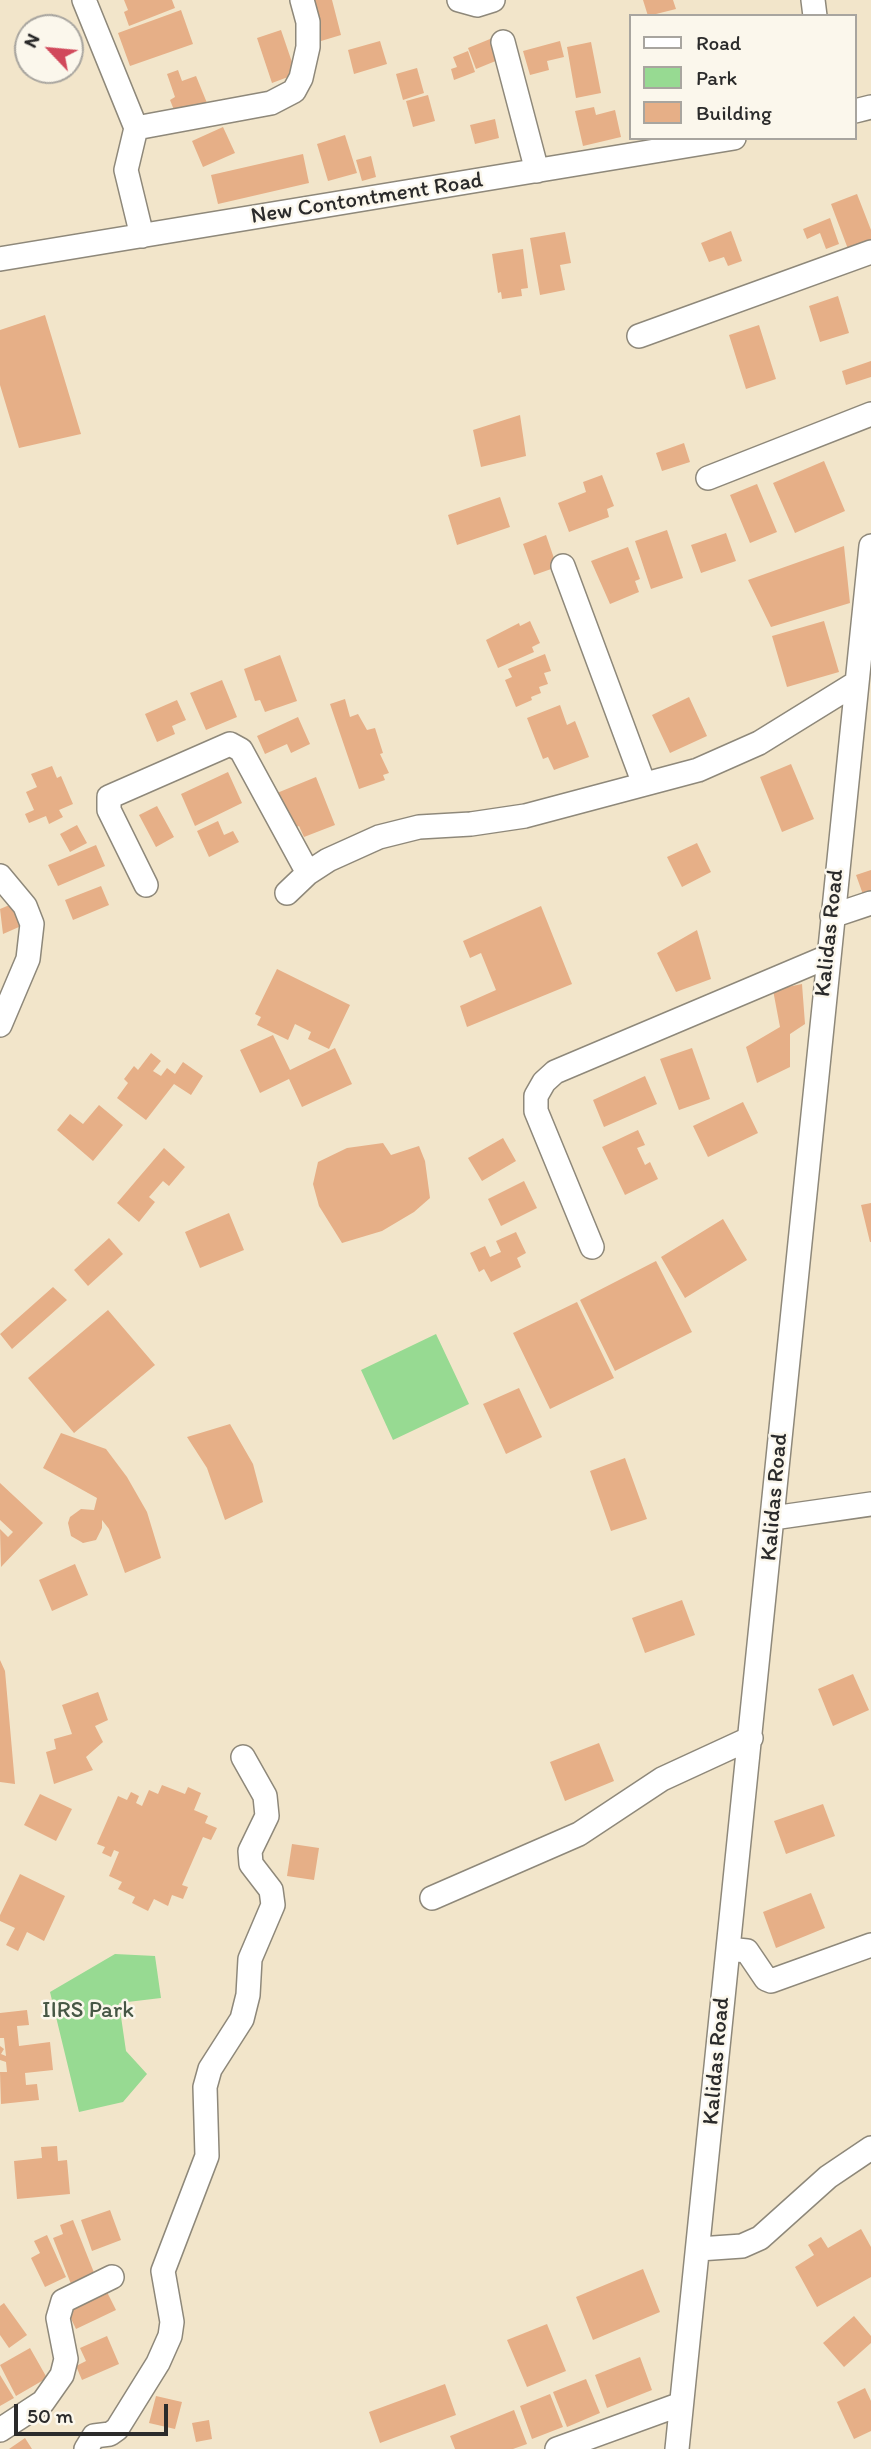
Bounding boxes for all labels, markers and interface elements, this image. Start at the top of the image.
north arrow [14,14,84,84]
legend [630,14,857,140]
text: N [18,30,45,51]
text: Road [696,30,741,55]
text: Park [696,65,737,90]
text: Building [696,100,772,125]
street label: New Contontment Road [249,167,485,231]
street label: Kalidas Road [810,868,850,998]
street label: Kalidas Road [756,1432,794,1562]
street label: Kalidas Road [698,1996,736,2126]
park label: IIRS Park [42,1997,134,2025]
scale bar [18,2390,172,2434]
text: 50 m [27,2403,73,2428]

